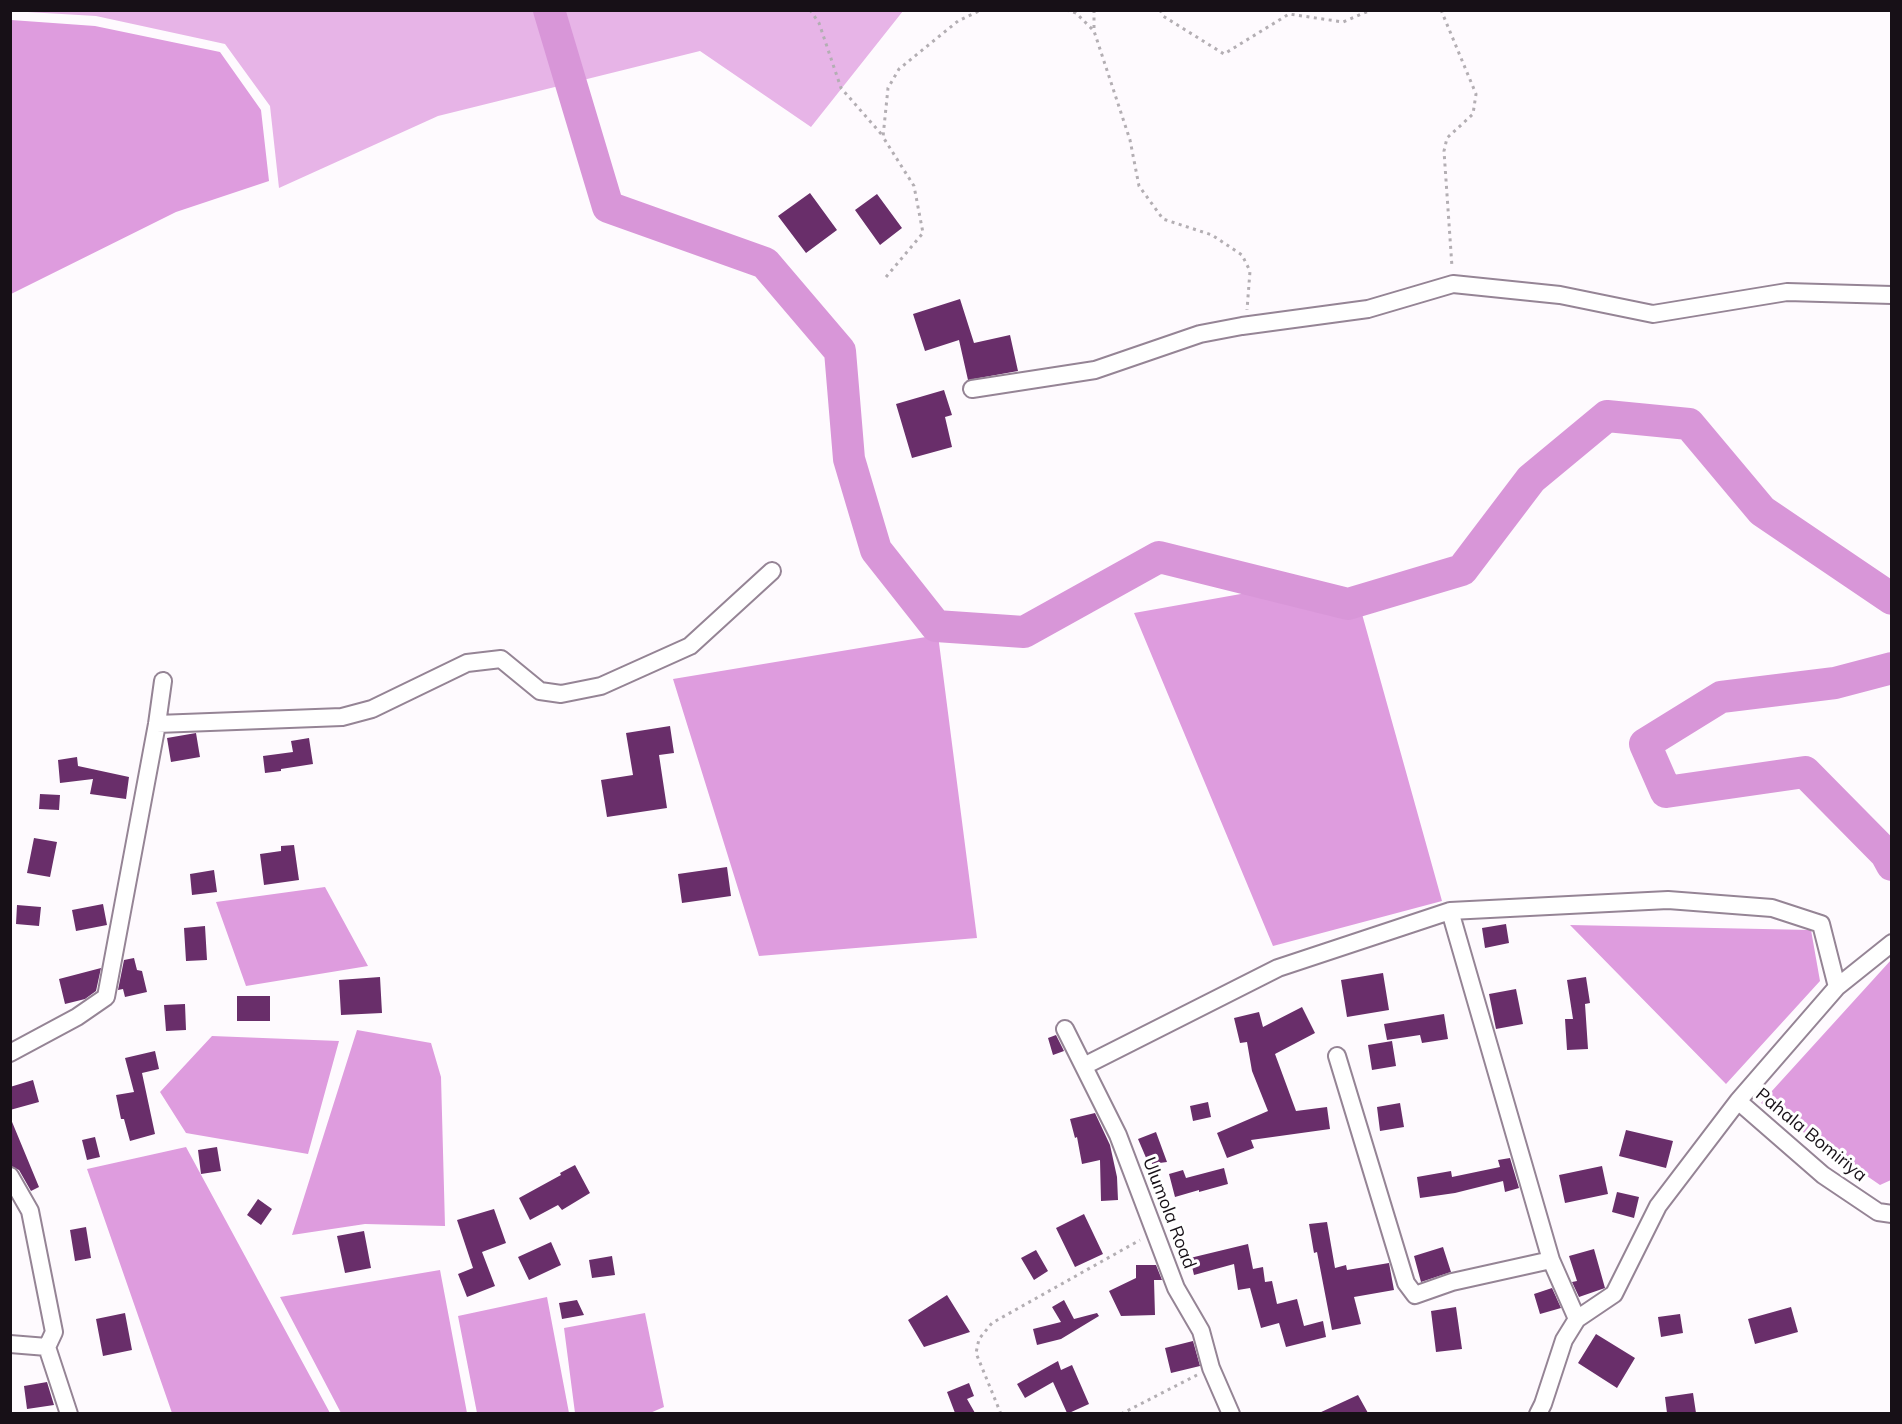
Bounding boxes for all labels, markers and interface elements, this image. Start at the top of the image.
street label: Pahala Bomiriya [1751,1084,1871,1186]
street label: Ulumola Road [1138,1154,1200,1272]

